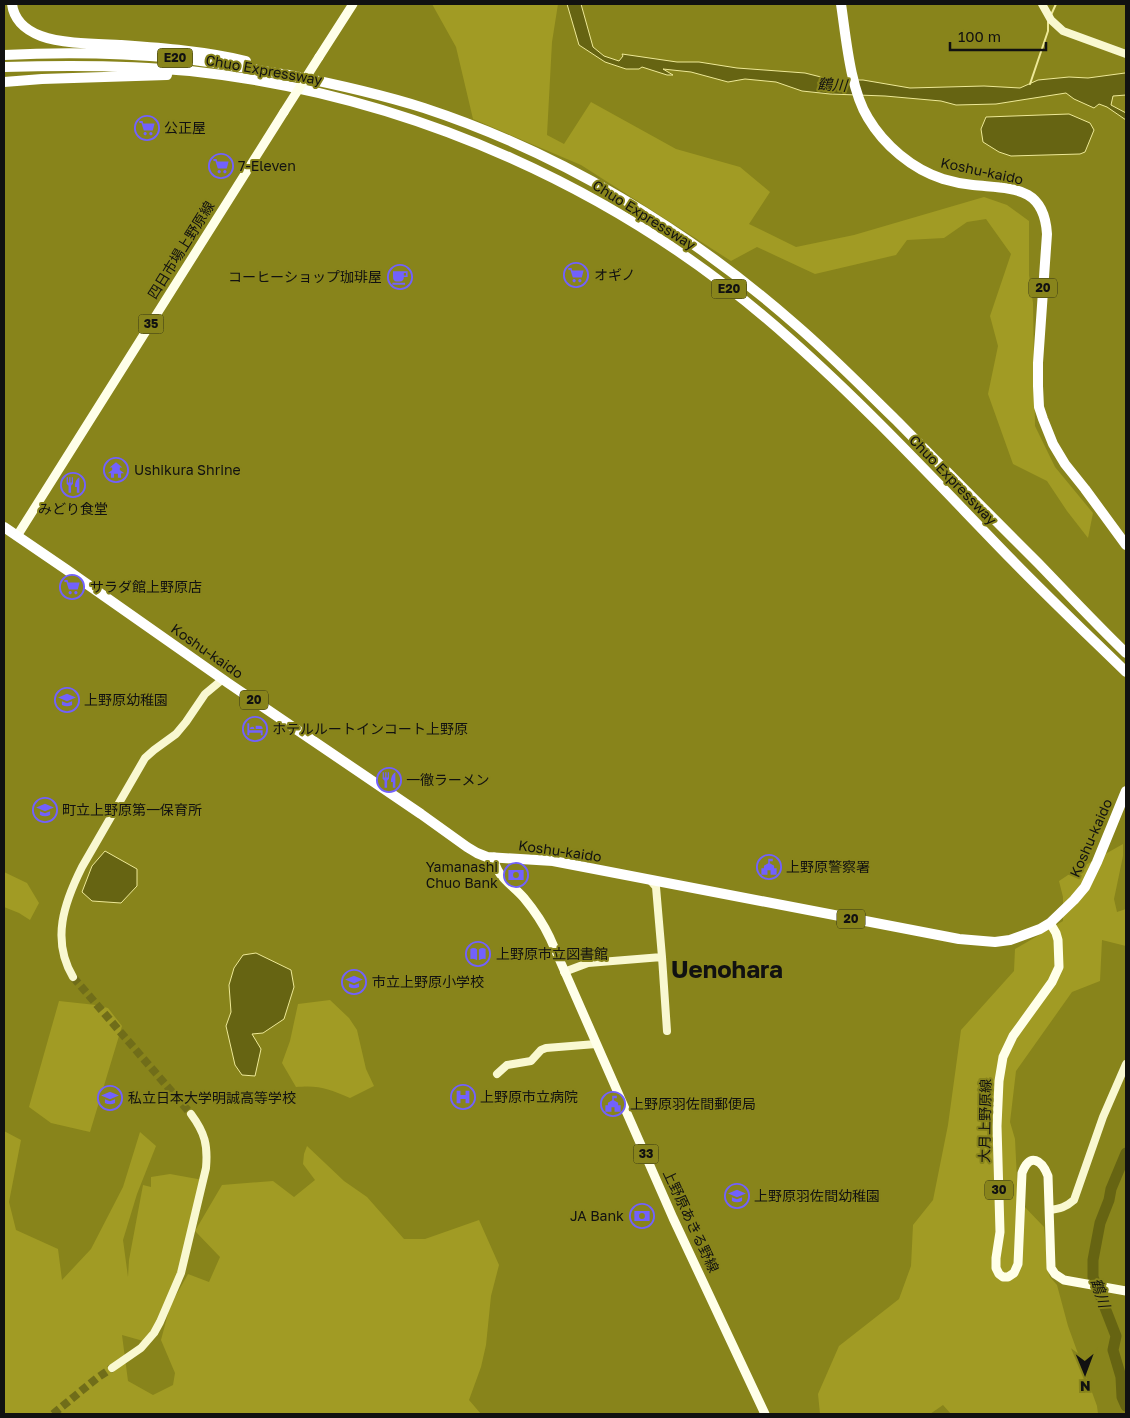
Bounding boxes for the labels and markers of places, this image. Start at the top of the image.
supermarket icon: 公正屋 [134,115,160,141]
place label: 公正屋 [164,119,206,136]
supermarket icon: 7-Eleven [208,153,234,179]
place label: 7-Eleven [238,157,296,174]
supermarket icon: オギノ [563,262,589,288]
cafe icon: コーヒーショップ珈琲屋 [387,264,413,290]
place label: オギノ [594,266,635,283]
place label: コーヒーショップ珈琲屋 [228,268,382,285]
temple icon: Ushikura Shrine [103,457,129,483]
place label: Ushikura Shrine [134,461,241,478]
restaurant icon: みどり食堂 [60,472,86,498]
place label: みどり食堂 [38,500,108,517]
supermarket icon: サラダ館上野原店 [59,574,85,600]
place label: サラダ館上野原店 [90,578,202,595]
school or university icon: 上野原幼稚園 [54,687,80,713]
place label: 上野原幼稚園 [84,691,168,708]
hotel icon: ホテルルートインコート上野原 [242,716,268,742]
place label: ホテルルートインコート上野原 [272,720,468,737]
restaurant icon: 一徹ラーメン [376,767,402,793]
place label: 一徹ラーメン [406,771,489,788]
school or university icon: 町立上野原第一保育所 [32,797,58,823]
place label: 町立上野原第一保育所 [62,801,202,818]
public building icon: 上野原警察署 [756,854,782,880]
place label: Yamanashi Chuo Bank [426,858,498,891]
place label: 上野原警察署 [786,858,870,875]
bank icon: Yamanashi Chuo Bank [503,862,529,888]
library icon: 上野原市立図書館 [465,941,491,967]
place label: 上野原市立図書館 [496,945,608,962]
school or university icon: 市立上野原小学校 [341,969,367,995]
place label: 市立上野原小学校 [372,973,484,990]
hospital icon: 上野原市立病院 [450,1084,476,1110]
school or university icon: 私立日本大学明誠高等学校 [97,1085,123,1111]
place label: 上野原市立病院 [480,1088,578,1105]
place label: 私立日本大学明誠高等学校 [128,1089,296,1106]
public building icon: 上野原羽佐間郵便局 [600,1091,626,1117]
place label: 上野原羽佐間郵便局 [630,1095,756,1112]
school or university icon: 上野原羽佐間幼稚園 [724,1183,750,1209]
place label: 上野原羽佐間幼稚園 [754,1187,880,1204]
bank icon: JA Bank [629,1203,655,1229]
place label: JA Bank [570,1207,624,1224]

